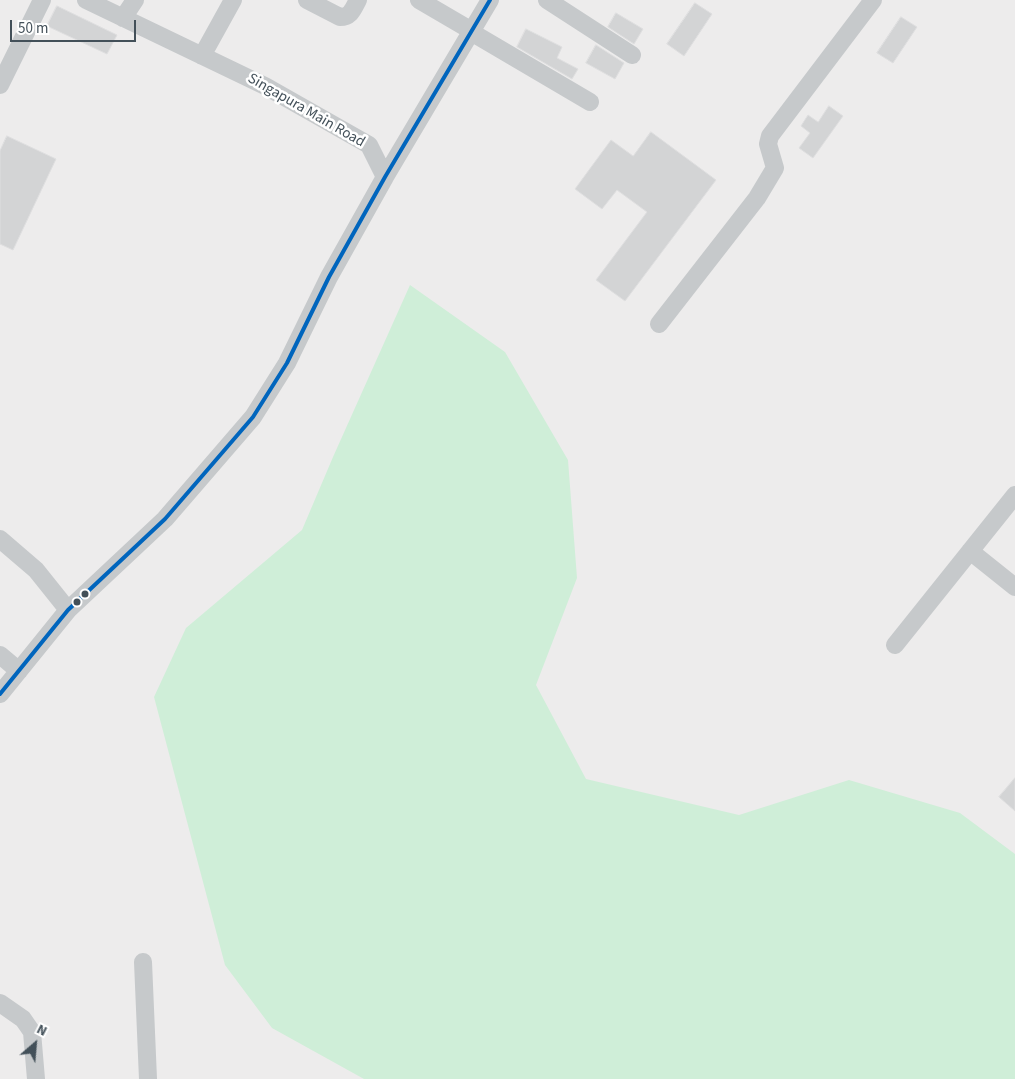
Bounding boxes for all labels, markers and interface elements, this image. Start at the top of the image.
scale bar [12,10,139,42]
text: 50 m [18,18,48,39]
street label: Singapura Main Road [244,70,368,152]
unlabelled marker [80,589,90,599]
unlabelled marker [72,597,82,607]
north arrow [10,1019,60,1069]
text: N [33,1020,50,1042]

